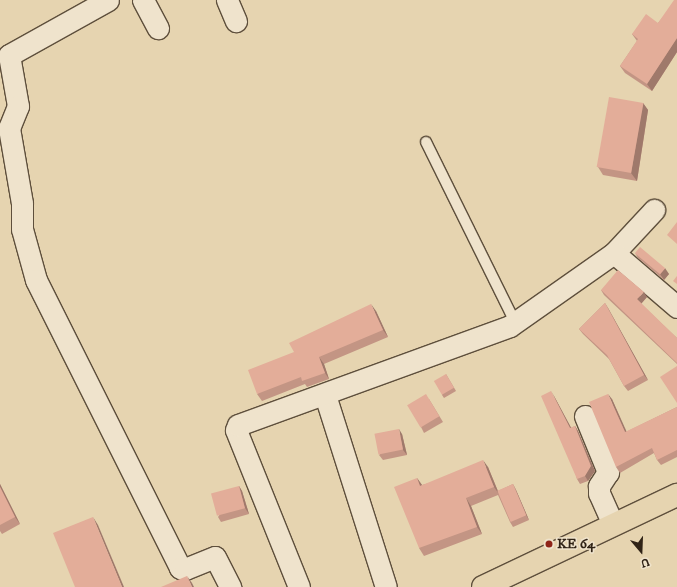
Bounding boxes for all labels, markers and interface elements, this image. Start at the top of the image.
north arrow [621,531,661,571]
place label: KE 64 [557,536,595,552]
marker: KE 64 [544,539,554,549]
text: U [639,554,651,570]

